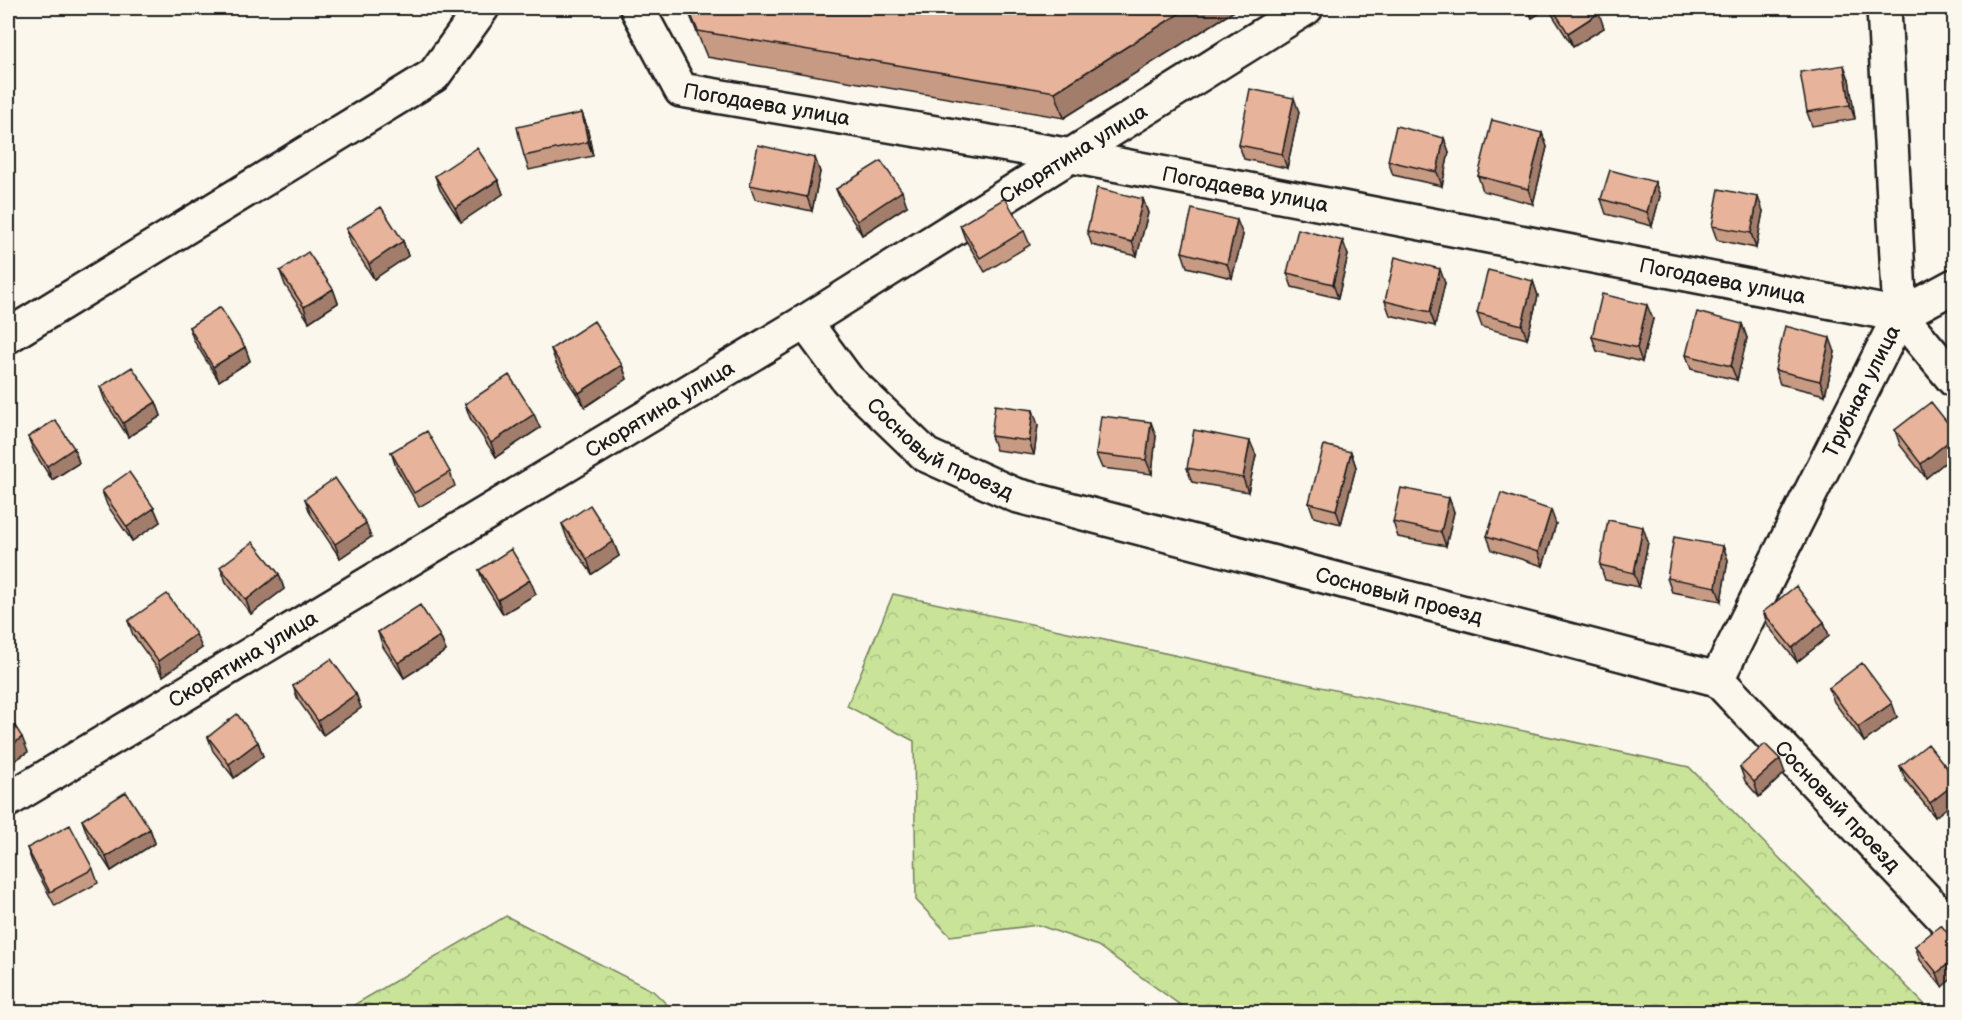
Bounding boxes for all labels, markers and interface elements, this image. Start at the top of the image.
street label: Погодаева улица [681,78,853,131]
street label: Скорятина улица [995,98,1152,209]
street label: Погодаева улица [1160,161,1331,218]
street label: Погодаева улица [1637,253,1808,309]
street label: Трубная улица [1818,320,1906,462]
street label: Скорятина улица [581,355,739,463]
street label: Сосновый проезд [862,392,1017,505]
street label: Сосновый проезд [1313,562,1485,630]
street label: Скорятина улица [164,605,322,713]
street label: Сосновый проезд [1769,735,1906,877]

